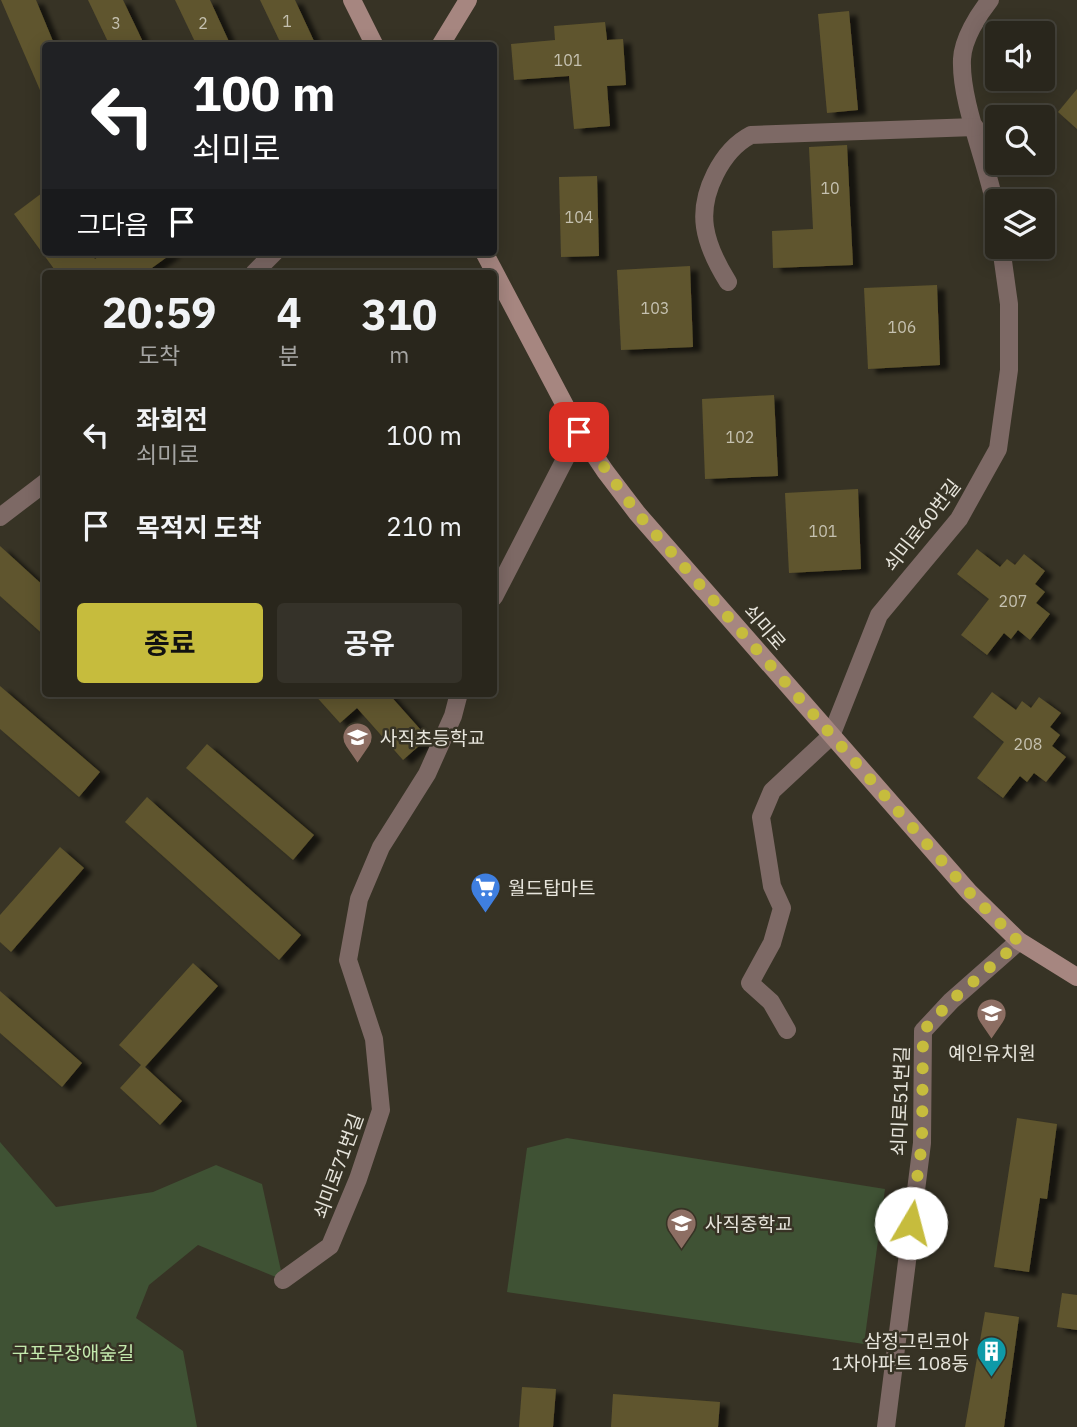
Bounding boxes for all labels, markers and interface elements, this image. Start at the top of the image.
house number: 1 [282,11,292,31]
house number: 3 [111,13,121,33]
house number: 2 [198,13,208,33]
map controls [985,21,1055,259]
button: sound [985,21,1055,91]
house number: 101 [554,50,582,70]
text: 100 m [192,61,336,124]
icon: left [77,70,168,161]
button: search [985,105,1055,175]
text: 쇠미로 [192,127,280,169]
house number: 10 [820,178,840,198]
button: layers [985,189,1055,259]
icon: arrive [163,203,201,241]
text: 그다음 [77,207,149,241]
house number: 104 [565,207,593,227]
text: 20:59 [102,285,217,340]
text: 4 [276,285,302,340]
text: 310 [362,287,437,342]
house number: 103 [641,298,669,318]
house number: 106 [888,317,916,337]
text: m [389,339,409,369]
text: 도착 [138,340,180,370]
text: 분 [278,340,300,370]
text: 좌회전 [136,402,208,436]
pin [549,402,609,462]
icon: arrive [560,413,598,451]
icon: left [77,416,115,454]
text: 100 m [386,418,462,452]
house number: 102 [726,427,754,447]
text: 쇠미로 [136,439,199,469]
street label: 쇠미로60번길 [879,474,965,576]
icon: arrive [77,507,115,545]
text: 210 m [386,509,462,543]
text: 목적지 도착 [136,510,262,544]
house number: 101 [809,521,837,541]
house number: 207 [999,591,1027,611]
street label: 쇠미로 [739,599,791,655]
button: 종료 [77,603,263,683]
button: 공유 [277,603,462,683]
school or university icon: 사직초등학교 [340,721,374,765]
place label: 사직초등학교 [380,726,485,750]
house number: 208 [1014,734,1042,754]
supermarket icon: 월드탑마트 [468,871,502,915]
place label: 월드탑마트 [508,876,595,900]
school or university icon: 예인유치원 [975,997,1009,1041]
place label: 예인유치원 [948,1041,1036,1065]
street label: 쇠미로51번길 [886,1046,914,1156]
street label: 쇠미로71번길 [308,1110,368,1222]
position arrow [874,1186,948,1260]
school or university icon: 사직중학교 [665,1207,699,1251]
place label: 사직중학교 [705,1212,792,1236]
place label: 삼정그린코아 1차아파트 108동 [832,1329,969,1375]
building icon: 삼정그린코아 1차아파트 108동 [975,1335,1009,1379]
park label: 구포무장애숲길 [12,1341,134,1365]

